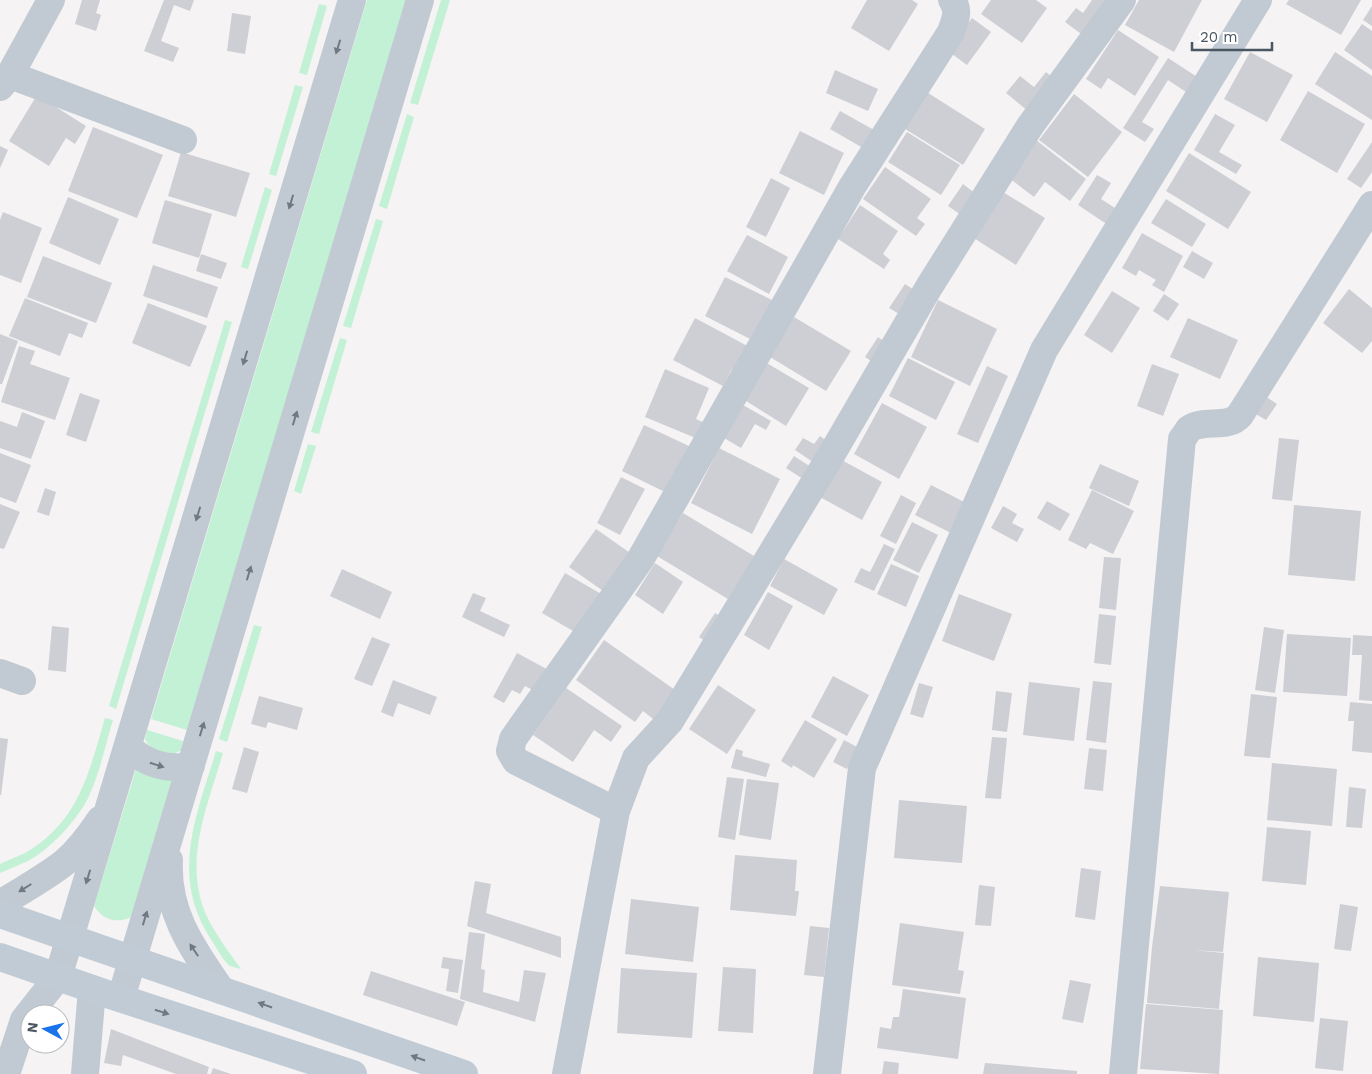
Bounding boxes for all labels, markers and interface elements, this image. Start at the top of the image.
scale bar [1192,20,1272,52]
text: 20 m [1200,28,1238,46]
one-way arrow [333,39,341,54]
one-way arrow [287,195,295,210]
one-way arrow [240,351,248,366]
one-way arrow [292,410,300,425]
one-way arrow [193,506,201,521]
one-way arrow [245,566,253,581]
one-way arrow [198,721,206,736]
one-way arrow [149,761,164,769]
one-way arrow [84,870,92,885]
one-way arrow [19,884,32,893]
one-way arrow [141,911,149,926]
one-way arrow [189,943,199,956]
one-way arrow [257,1001,272,1008]
north arrow [20,1004,70,1054]
one-way arrow [155,1008,170,1016]
text: N [24,1021,41,1034]
one-way arrow [411,1054,426,1061]

